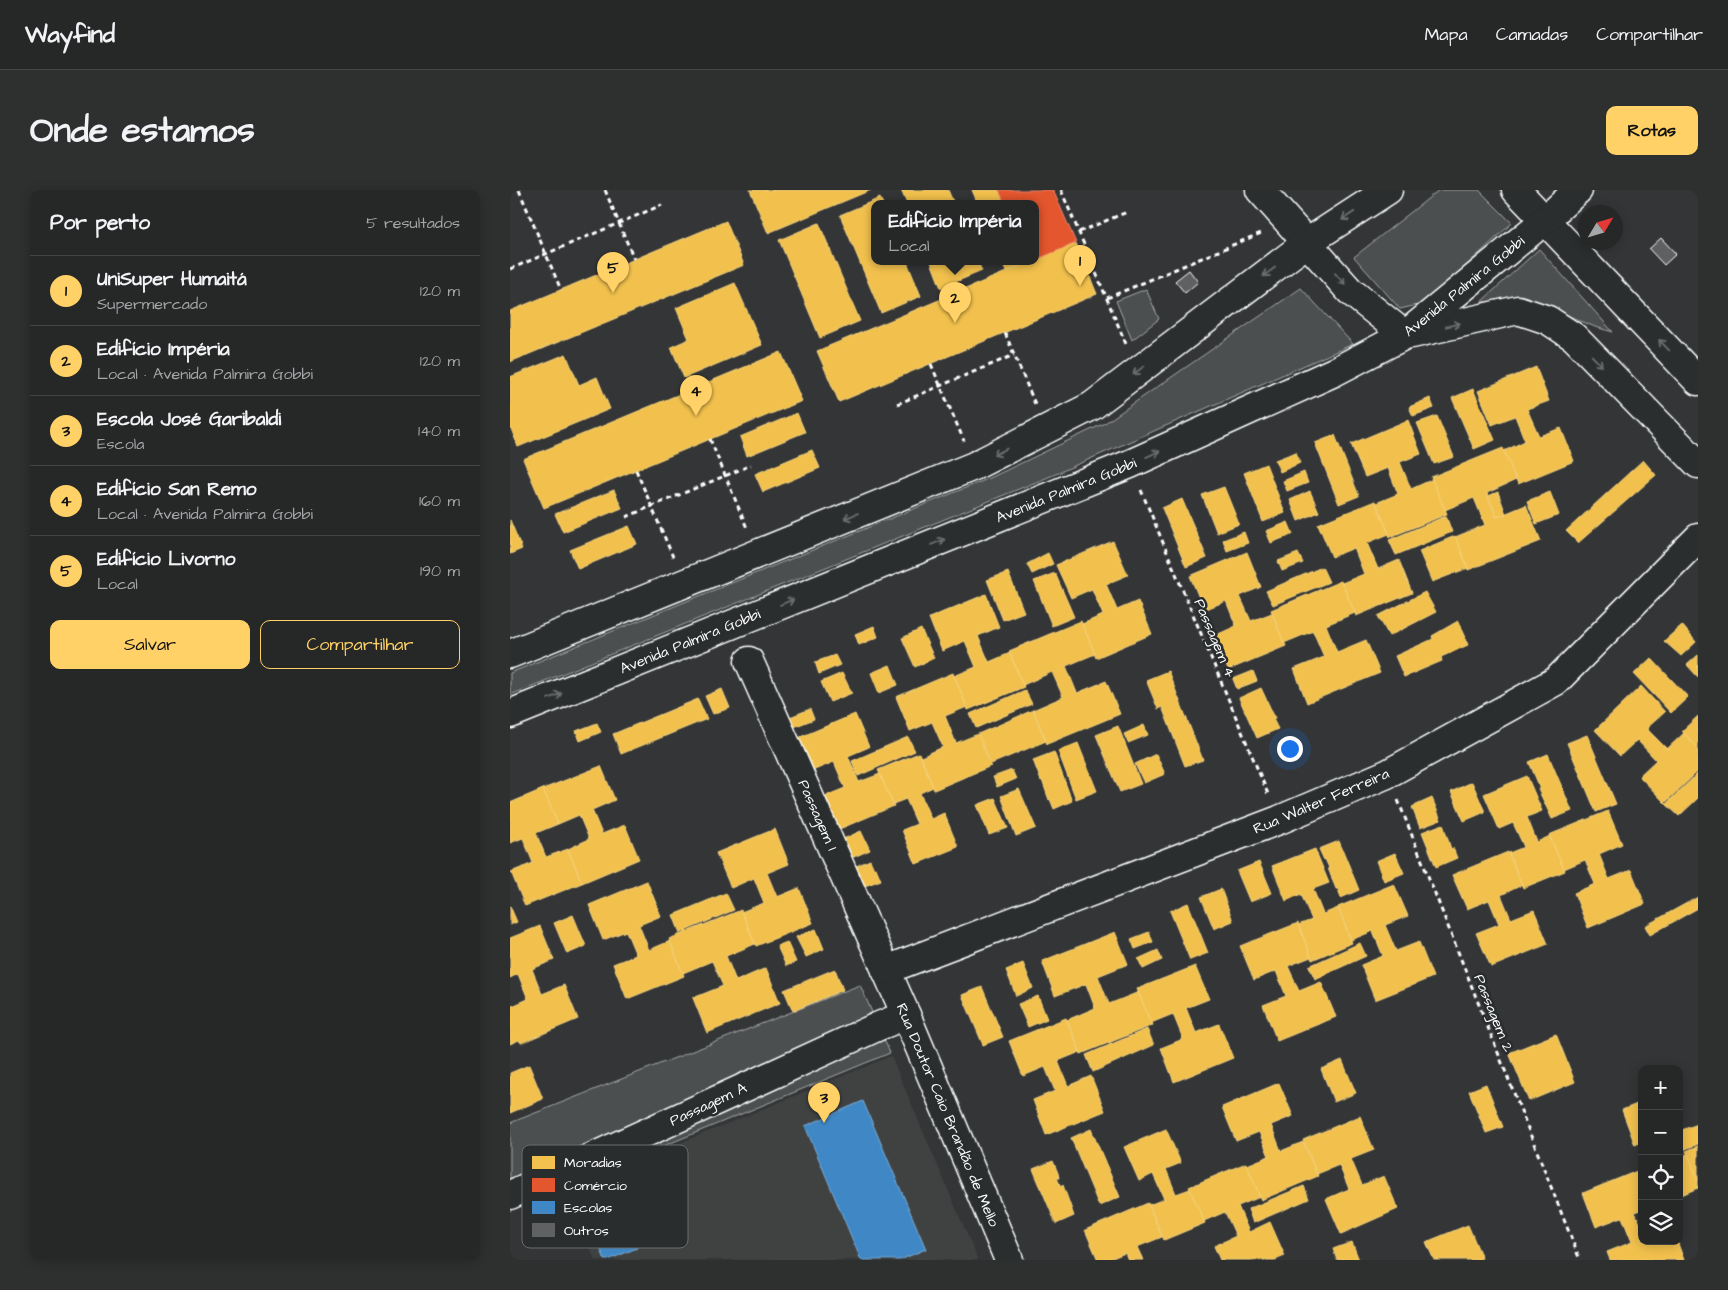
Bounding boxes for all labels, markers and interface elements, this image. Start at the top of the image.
text: Wayfind [25,18,115,52]
text: Mapa [1424,22,1468,47]
text: Camadas [1496,22,1568,47]
text: Compartilhar [1596,22,1703,47]
text: Onde estamos [30,106,255,155]
button: Rotas [1606,106,1698,155]
popup [871,200,1039,265]
north arrow [1578,205,1623,250]
text: Por perto [50,208,150,237]
text: Edifício Impéria [889,208,1021,235]
one-way arrow [1341,211,1355,221]
text: 5 resultados [366,212,460,234]
street label: Avenida Palmira Gobbi [1399,231,1530,342]
text: Local [889,235,929,257]
pin: 1 [1064,245,1096,286]
pin: 5 [597,252,629,293]
text: UniSuper Humaitá [97,266,247,293]
one-way arrow [1263,266,1276,277]
one-way arrow [1334,272,1345,285]
text: 1 [65,280,67,302]
text: 120 m [420,280,460,302]
pin: 2 [939,282,971,323]
text: Supermercado [97,293,207,315]
one-way arrow [1444,319,1460,329]
text: Edifício Impéria [97,336,230,363]
one-way arrow [1658,339,1670,352]
text: 2 [61,350,71,372]
text: 120 m [420,350,460,372]
one-way arrow [1591,354,1603,367]
text: Local · Avenida Palmira Gobbi [97,363,313,385]
one-way arrow [1132,365,1146,375]
pin: 4 [680,375,712,416]
text: Escola José Garibaldi [97,406,281,433]
text: 3 [62,420,70,442]
text: 140 m [418,420,460,442]
text: Escola [97,433,144,455]
one-way arrow [993,448,1008,457]
one-way arrow [1145,449,1160,458]
street label: Avenida Palmira Gobbi [993,452,1140,528]
text: Edifício San Remo [97,476,257,503]
text: 4 [61,490,71,512]
text: 160 m [419,490,460,512]
text: Local · Avenida Palmira Gobbi [97,503,313,525]
one-way arrow [843,512,858,521]
one-way arrow [930,536,945,546]
text: Edifício Livorno [97,546,235,573]
text: 5 [60,560,72,582]
text: 190 m [420,560,460,582]
text: Local [97,573,138,595]
street label: Passagem 4 [1188,596,1241,681]
one-way arrow [779,597,794,607]
street label: Avenida Palmira Gobbi [617,603,764,679]
button: Salvar [50,620,250,669]
button: Compartilhar [260,620,460,669]
one-way arrow [547,690,562,700]
your location [1277,736,1303,762]
street label: Rua Walter Ferreira [1250,763,1393,840]
street label: Passagem 1 [792,777,842,854]
street label: Passagem 2 [1468,971,1519,1056]
street label: Rua Doutor Caio Brandão de Mello [891,1000,1004,1231]
map controls [1638,1065,1683,1245]
button: + [1638,1065,1683,1110]
street label: Passagem A [666,1077,751,1132]
pin: 3 [808,1082,840,1123]
button: − [1638,1110,1683,1155]
legend [522,1145,688,1248]
text: Moradias [564,1153,622,1173]
button: locate [1638,1155,1683,1200]
text: Comércio [564,1176,627,1196]
text: Escolas [564,1198,612,1218]
button: layers [1638,1200,1683,1245]
text: Outros [564,1221,609,1241]

